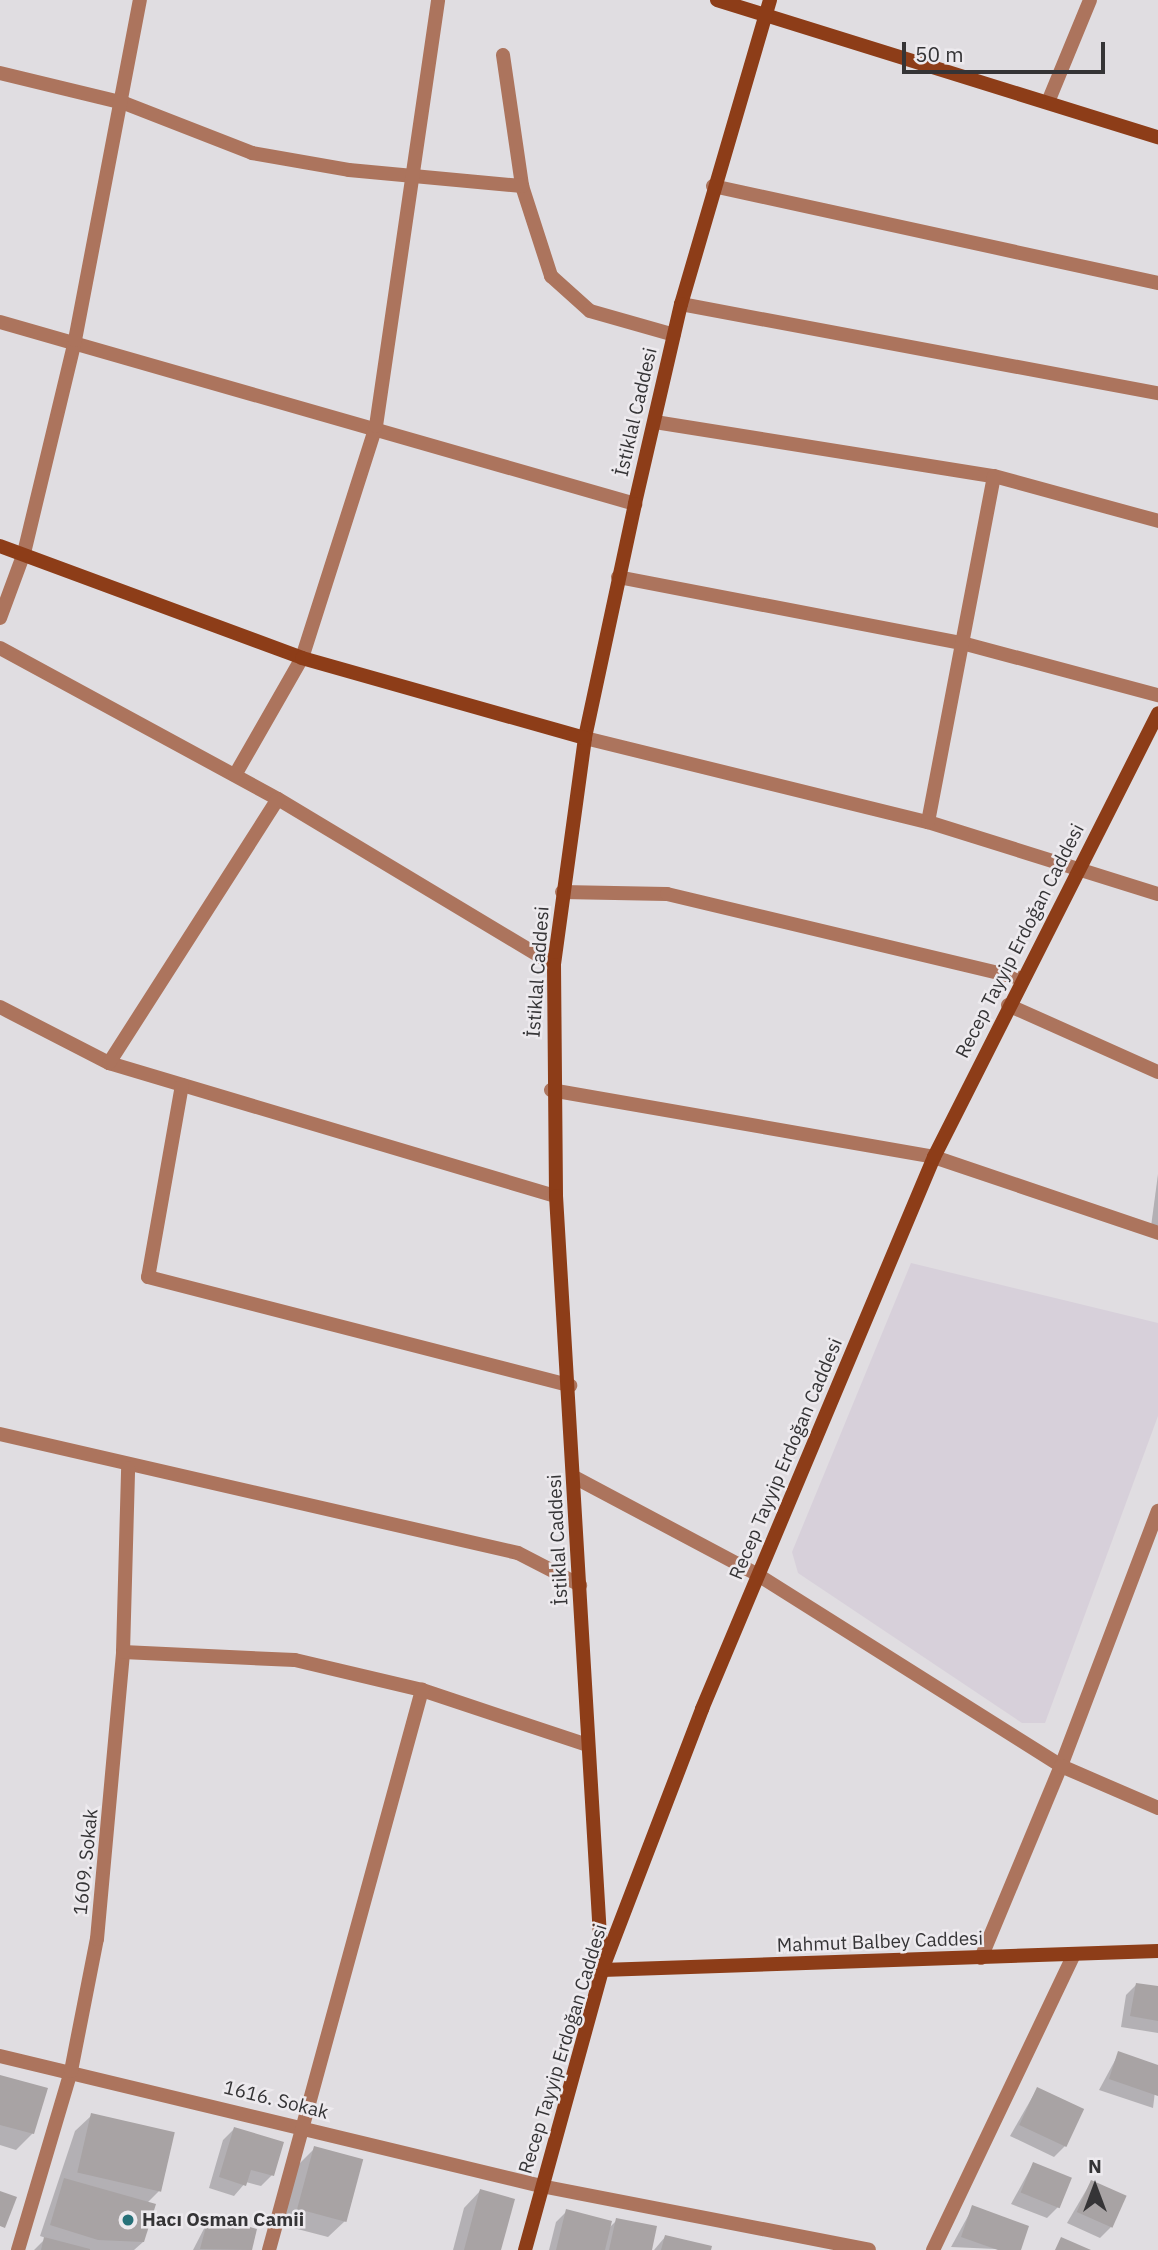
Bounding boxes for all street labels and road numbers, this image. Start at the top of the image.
street label: İstiklal Caddesi [610,345,662,479]
street label: Recep Tayyip Erdoğan Caddesi [951,820,1089,1062]
street label: İstiklal Caddesi [522,906,554,1038]
street label: Recep Tayyip Erdoğan Caddesi [725,1335,847,1583]
street label: İstiklal Caddesi [543,1474,573,1606]
street label: 1609. Sokak [69,1808,103,1916]
street label: Recep Tayyip Erdoğan Caddesi [514,1921,612,2177]
street label: Mahmut Balbey Caddesi [776,1927,984,1957]
street label: 1616. Sokak [221,2076,331,2124]

